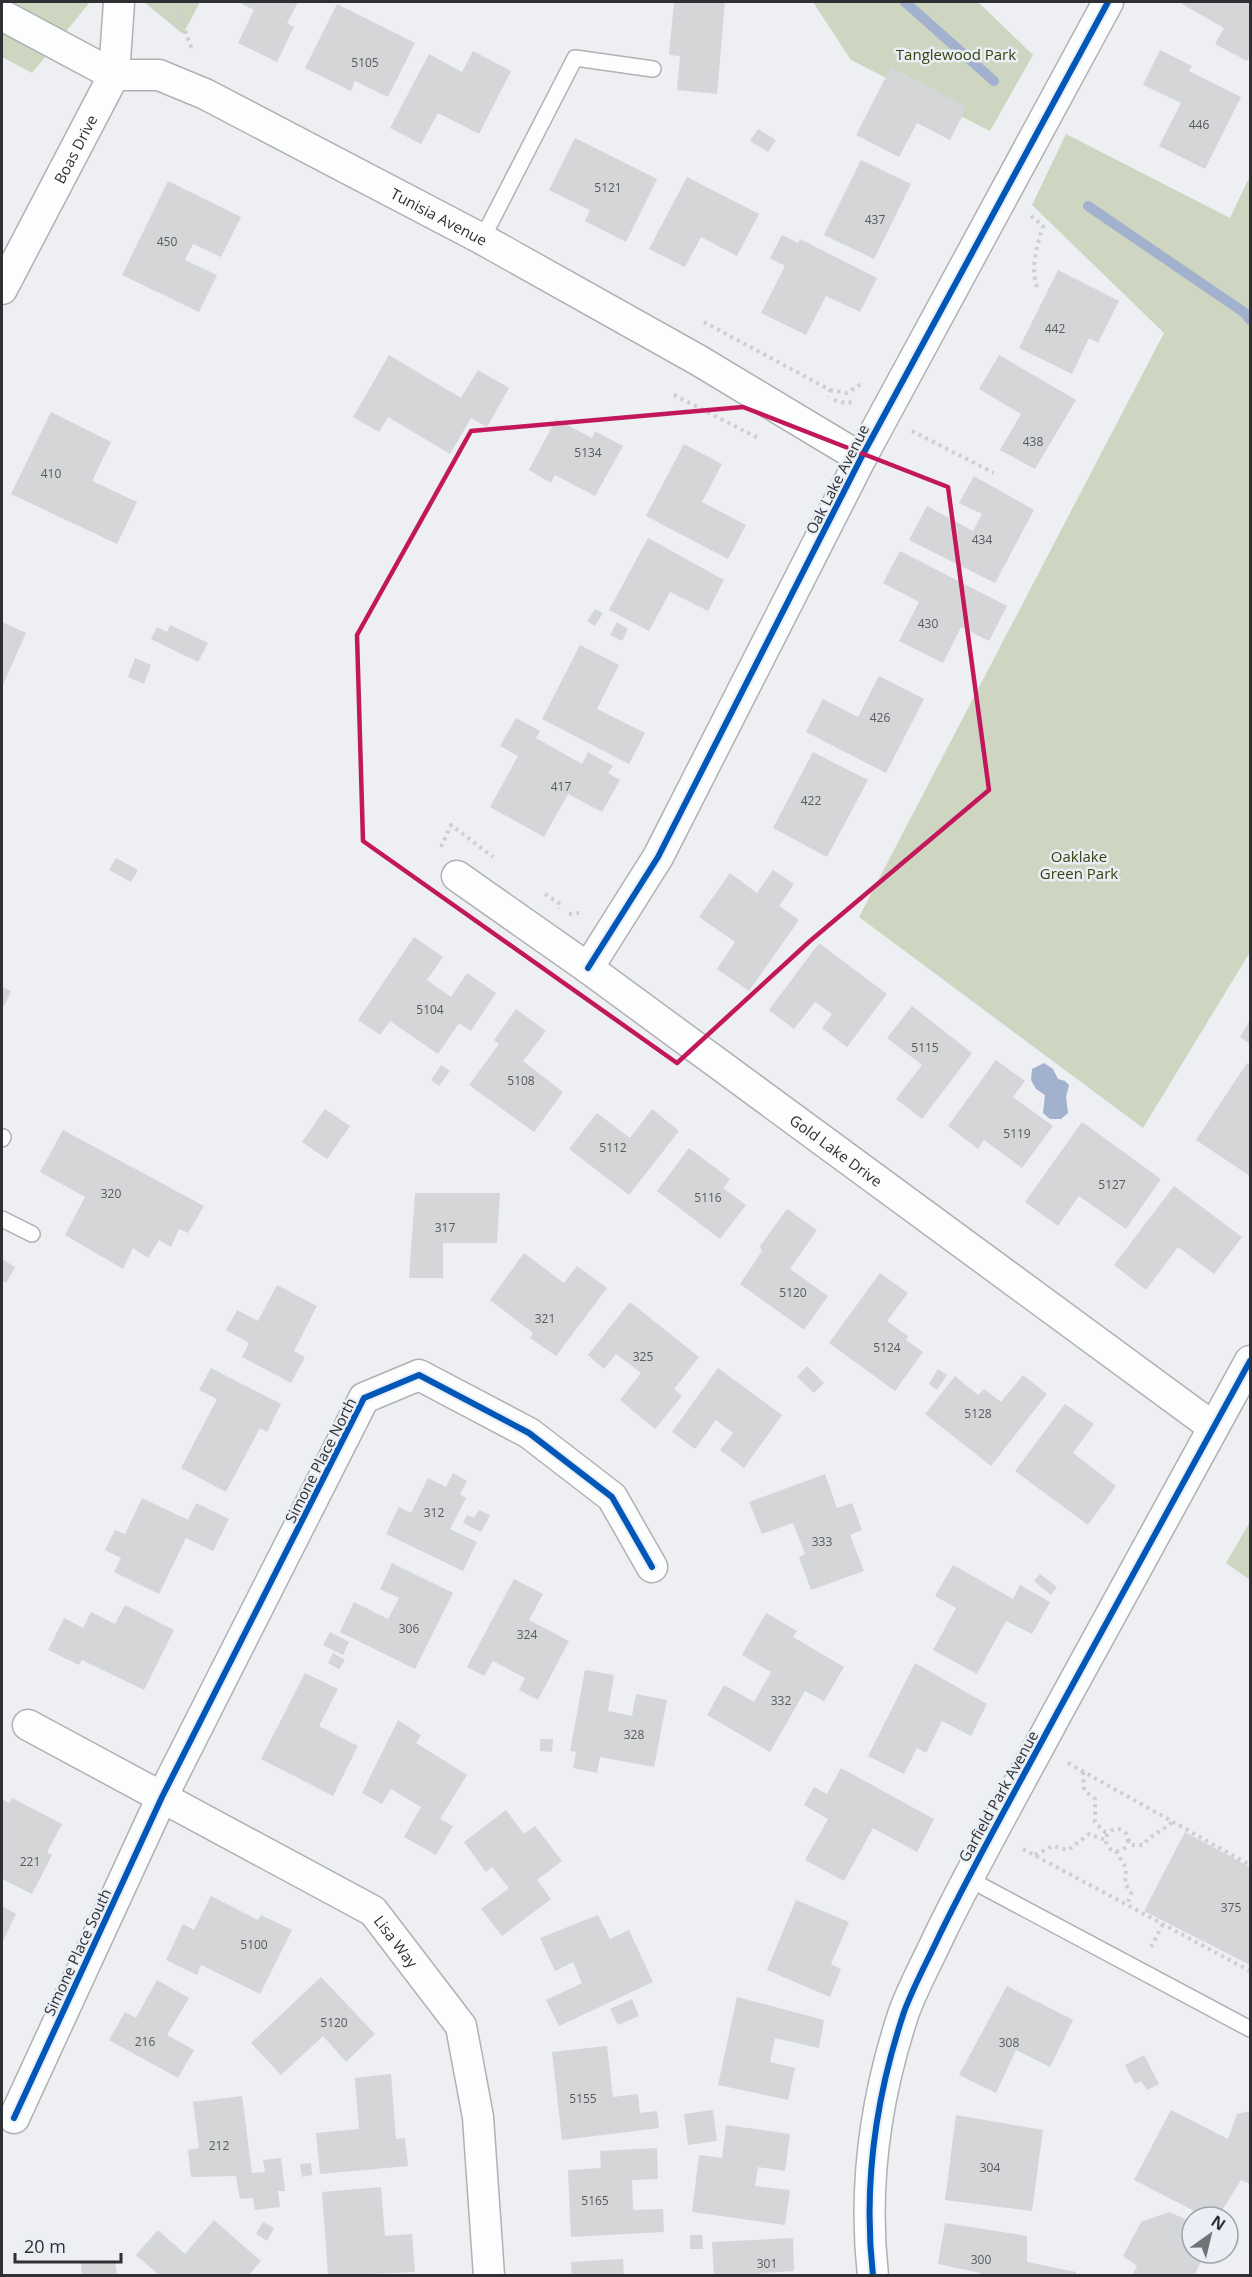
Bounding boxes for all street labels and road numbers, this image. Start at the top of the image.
street label: Boas Drive [49,111,101,187]
street label: Tunisia Avenue [387,183,491,250]
street label: Oak Lake Avenue [801,421,873,537]
street label: Gold Lake Drive [786,1110,886,1191]
street label: Simone Place North [280,1394,360,1526]
street label: Garfield Park Avenue [954,1727,1042,1865]
street label: Simone Place South [39,1885,115,2019]
street label: Lisa Way [370,1911,423,1972]

